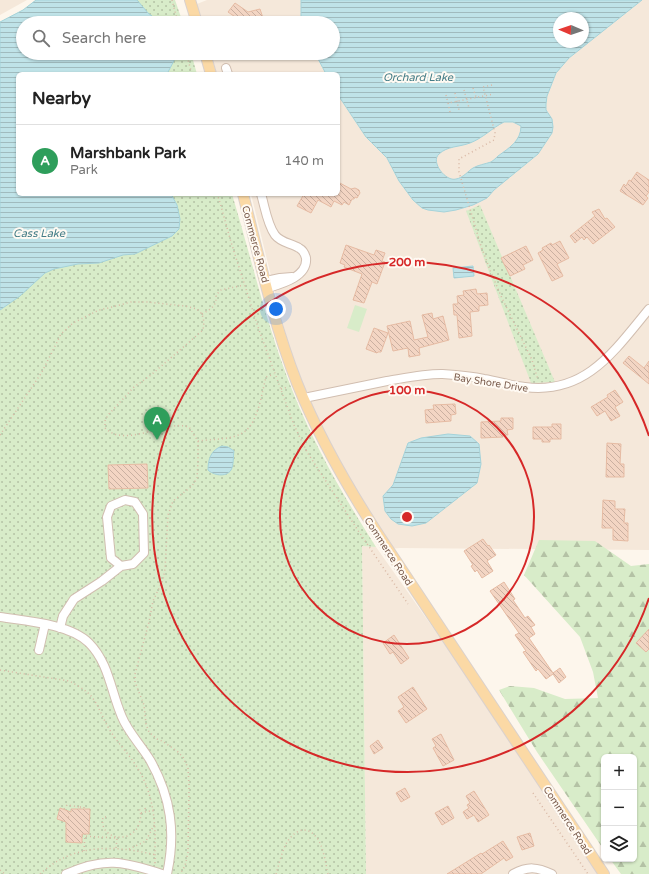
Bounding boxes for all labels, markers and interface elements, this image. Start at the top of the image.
north arrow [553,12,589,48]
search box [16,16,340,60]
icon: search [30,27,52,49]
text: Search here [62,29,146,47]
water label: Orchard Lake [383,71,454,84]
text: Nearby [32,88,91,109]
text: Marshbank Park [70,144,186,162]
text: A [40,153,50,169]
text: 140 m [284,153,324,169]
text: Park [70,162,98,178]
street label: Commerce Road [239,204,271,284]
water label: Cass Lake [13,227,66,240]
text: 200 m [389,255,425,269]
your location [266,299,286,319]
street label: Bay Shore Drive [453,371,529,395]
text: 100 m [389,383,425,397]
pin: A [144,407,170,440]
centre of rings [400,510,414,524]
street label: Commerce Road [362,515,415,588]
map controls [601,754,637,862]
button: + [601,754,637,790]
street label: Commerce Road [541,784,594,857]
button: − [601,790,637,826]
button: layers [601,826,637,862]

